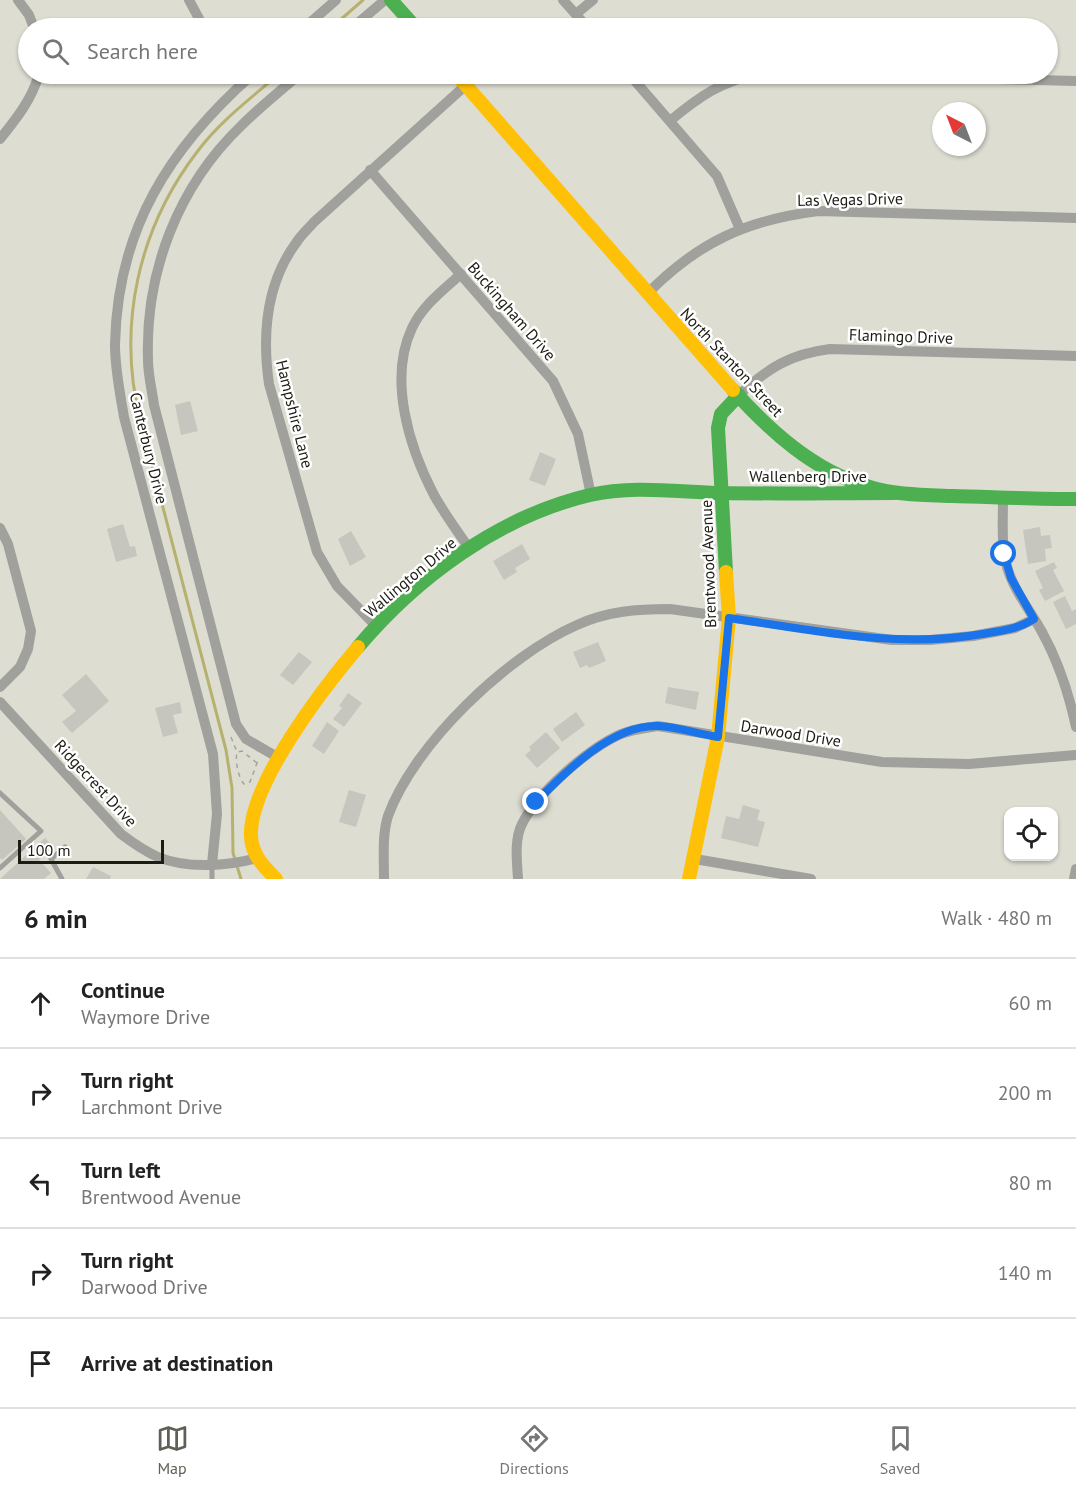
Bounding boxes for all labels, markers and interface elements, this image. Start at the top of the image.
search box [18,18,1058,84]
icon: search [39,35,72,68]
text: Search here [87,37,198,65]
north arrow [932,102,986,156]
street label: Las Vegas Drive [797,188,903,210]
street label: Buckingham Drive [464,258,560,364]
street label: North Stanton Street [676,303,788,421]
street label: Flamingo Drive [849,324,953,348]
street label: Hampshire Lane [272,358,318,470]
street label: Canterbury Drive [125,390,173,506]
street label: Wallenberg Drive [749,466,867,486]
street label: Brentwood Avenue [696,500,720,628]
street label: Wallington Drive [360,533,460,621]
route start [990,540,1016,566]
street label: Darwood Drive [739,715,843,751]
street label: Ridgecrest Drive [50,735,142,831]
route end [522,788,548,814]
map controls [1004,807,1058,861]
button: locate [1004,807,1058,861]
scale bar [18,837,164,864]
text: 100 m [27,840,70,860]
text: 6 min [24,902,87,935]
text: Walk · 480 m [941,905,1052,931]
text: Continue [81,976,165,1004]
icon: ahead [24,987,57,1020]
text: 60 m [1009,990,1052,1016]
text: Waymore Drive [81,1004,210,1030]
text: Turn right [81,1066,173,1094]
icon: right [24,1077,57,1110]
text: 200 m [998,1080,1052,1106]
text: Larchmont Drive [81,1094,222,1120]
text: Turn left [81,1156,161,1184]
icon: left [24,1167,57,1200]
text: 80 m [1009,1170,1052,1196]
text: Brentwood Avenue [81,1184,241,1210]
text: Turn right [81,1246,173,1274]
icon: right [24,1257,57,1290]
text: 140 m [998,1260,1052,1286]
text: Darwood Drive [81,1274,208,1300]
icon: arrive [24,1347,57,1380]
text: Arrive at destination [81,1349,273,1377]
tab: Map [156,1422,189,1478]
tab: Directions [500,1422,569,1478]
tab: Saved [880,1422,920,1478]

